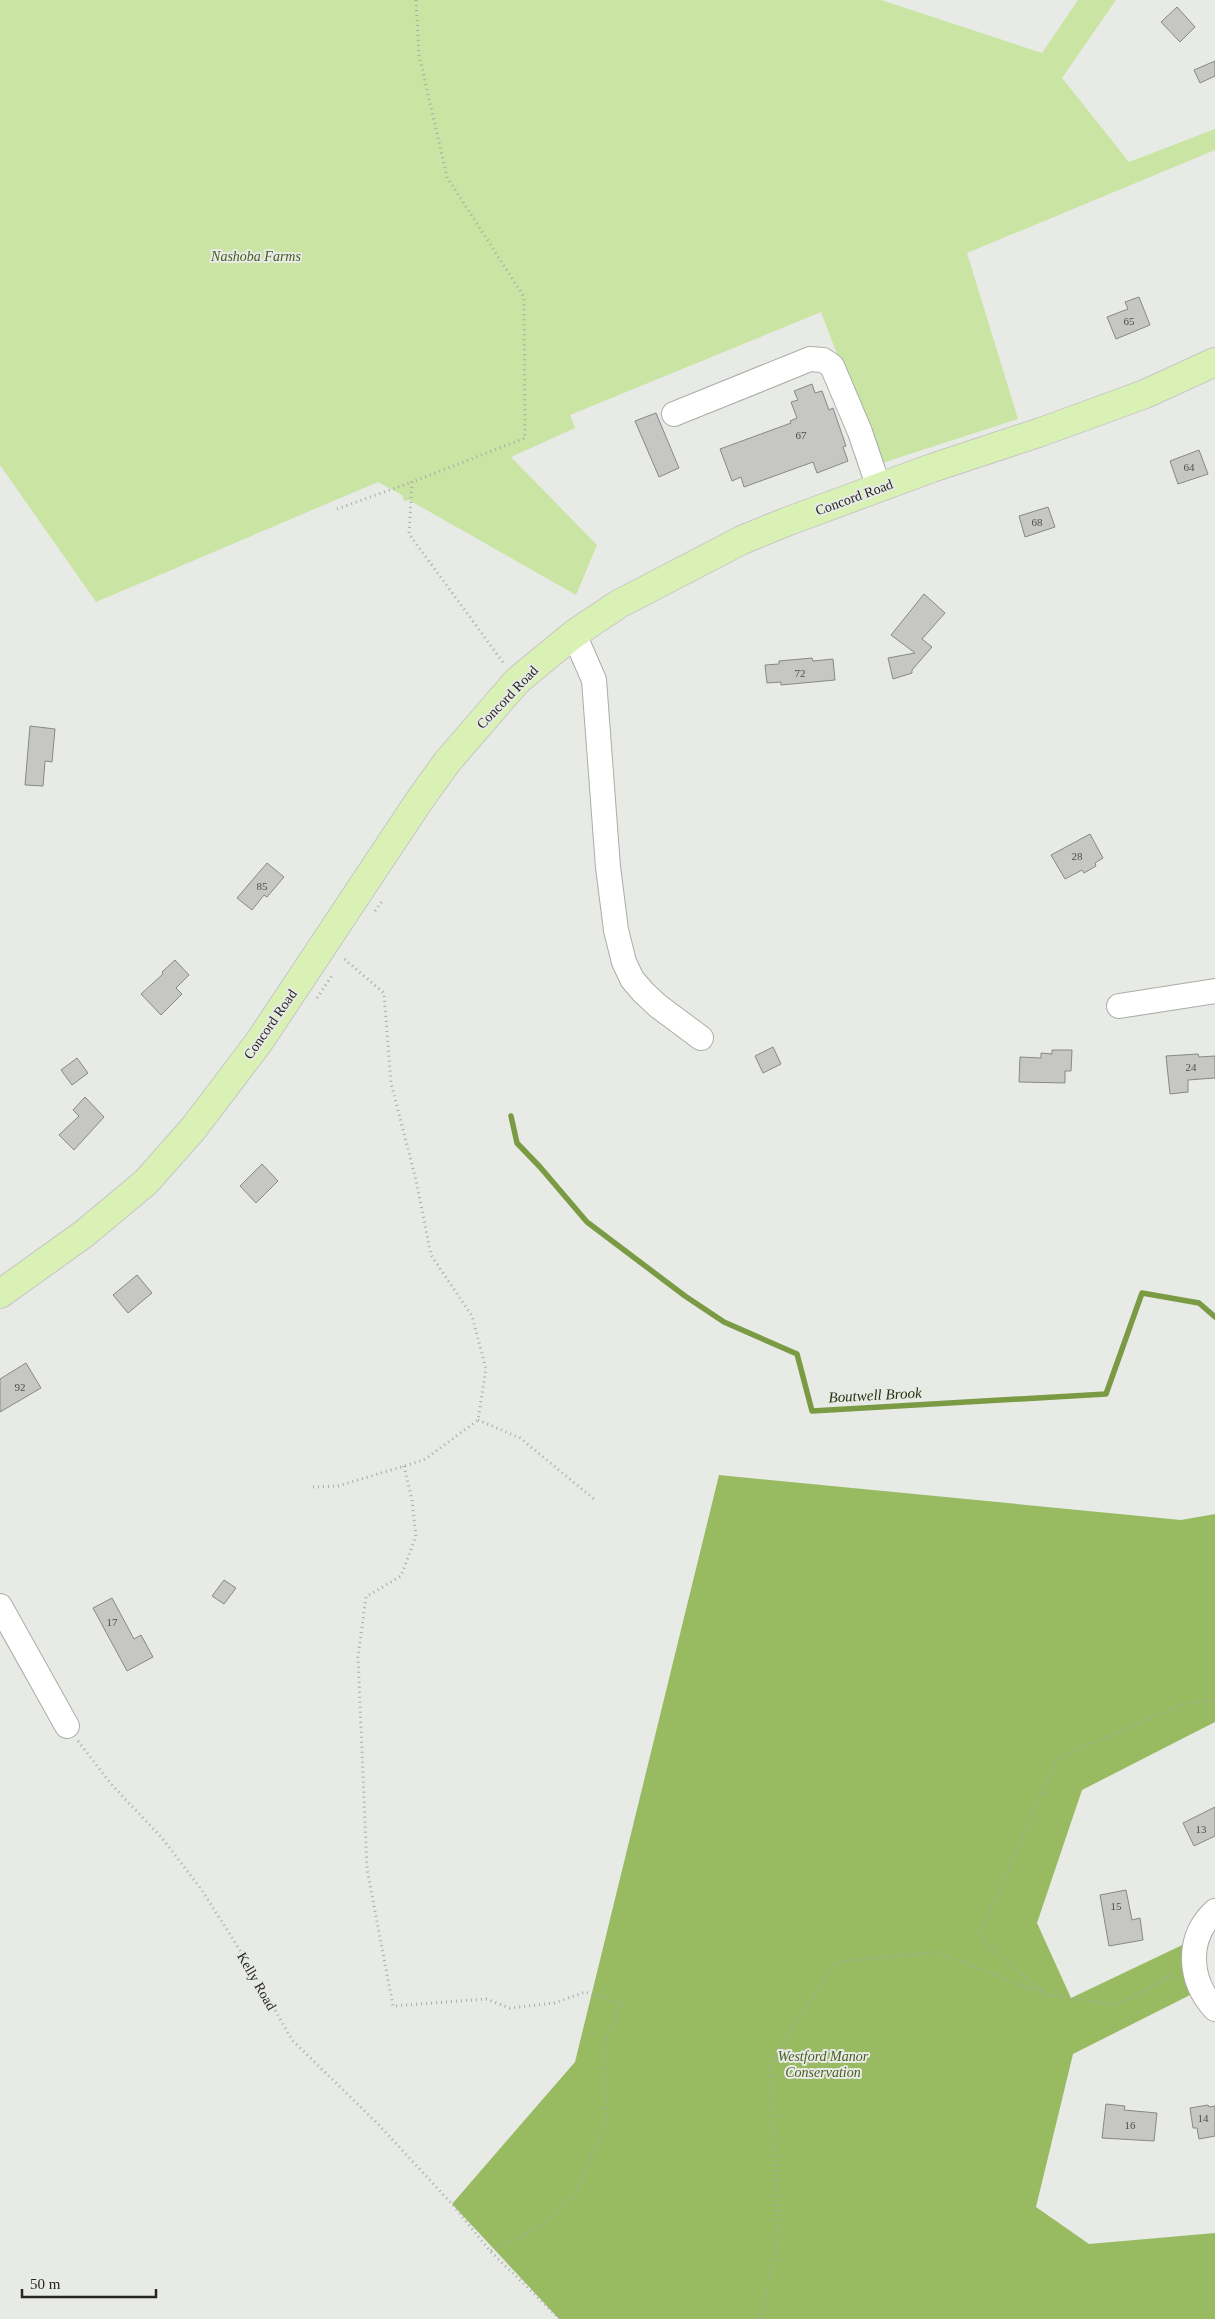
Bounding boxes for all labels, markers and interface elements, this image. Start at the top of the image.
park label: Nashoba Farms [210,249,301,264]
house number: 65 [1124,315,1135,327]
house number: 67 [796,429,807,441]
house number: 64 [1184,461,1195,473]
street label: Concord Road [813,477,895,518]
house number: 68 [1032,516,1043,528]
street label: Concord Road [474,663,541,732]
house number: 72 [795,667,806,679]
house number: 28 [1072,850,1083,862]
house number: 85 [257,880,268,892]
street label: Concord Road [241,987,300,1062]
house number: 24 [1186,1061,1197,1073]
house number: 92 [15,1381,26,1393]
water label: Boutwell Brook [828,1385,922,1405]
house number: 17 [107,1616,118,1628]
house number: 13 [1196,1823,1207,1835]
house number: 15 [1111,1900,1122,1912]
street label: Kelly Road [234,1950,279,2013]
park label: Westford Manor Conservation [778,2049,869,2080]
house number: 14 [1198,2112,1209,2124]
house number: 16 [1125,2119,1136,2131]
scale bar [22,2266,156,2298]
text: 50 m [30,2276,61,2292]

